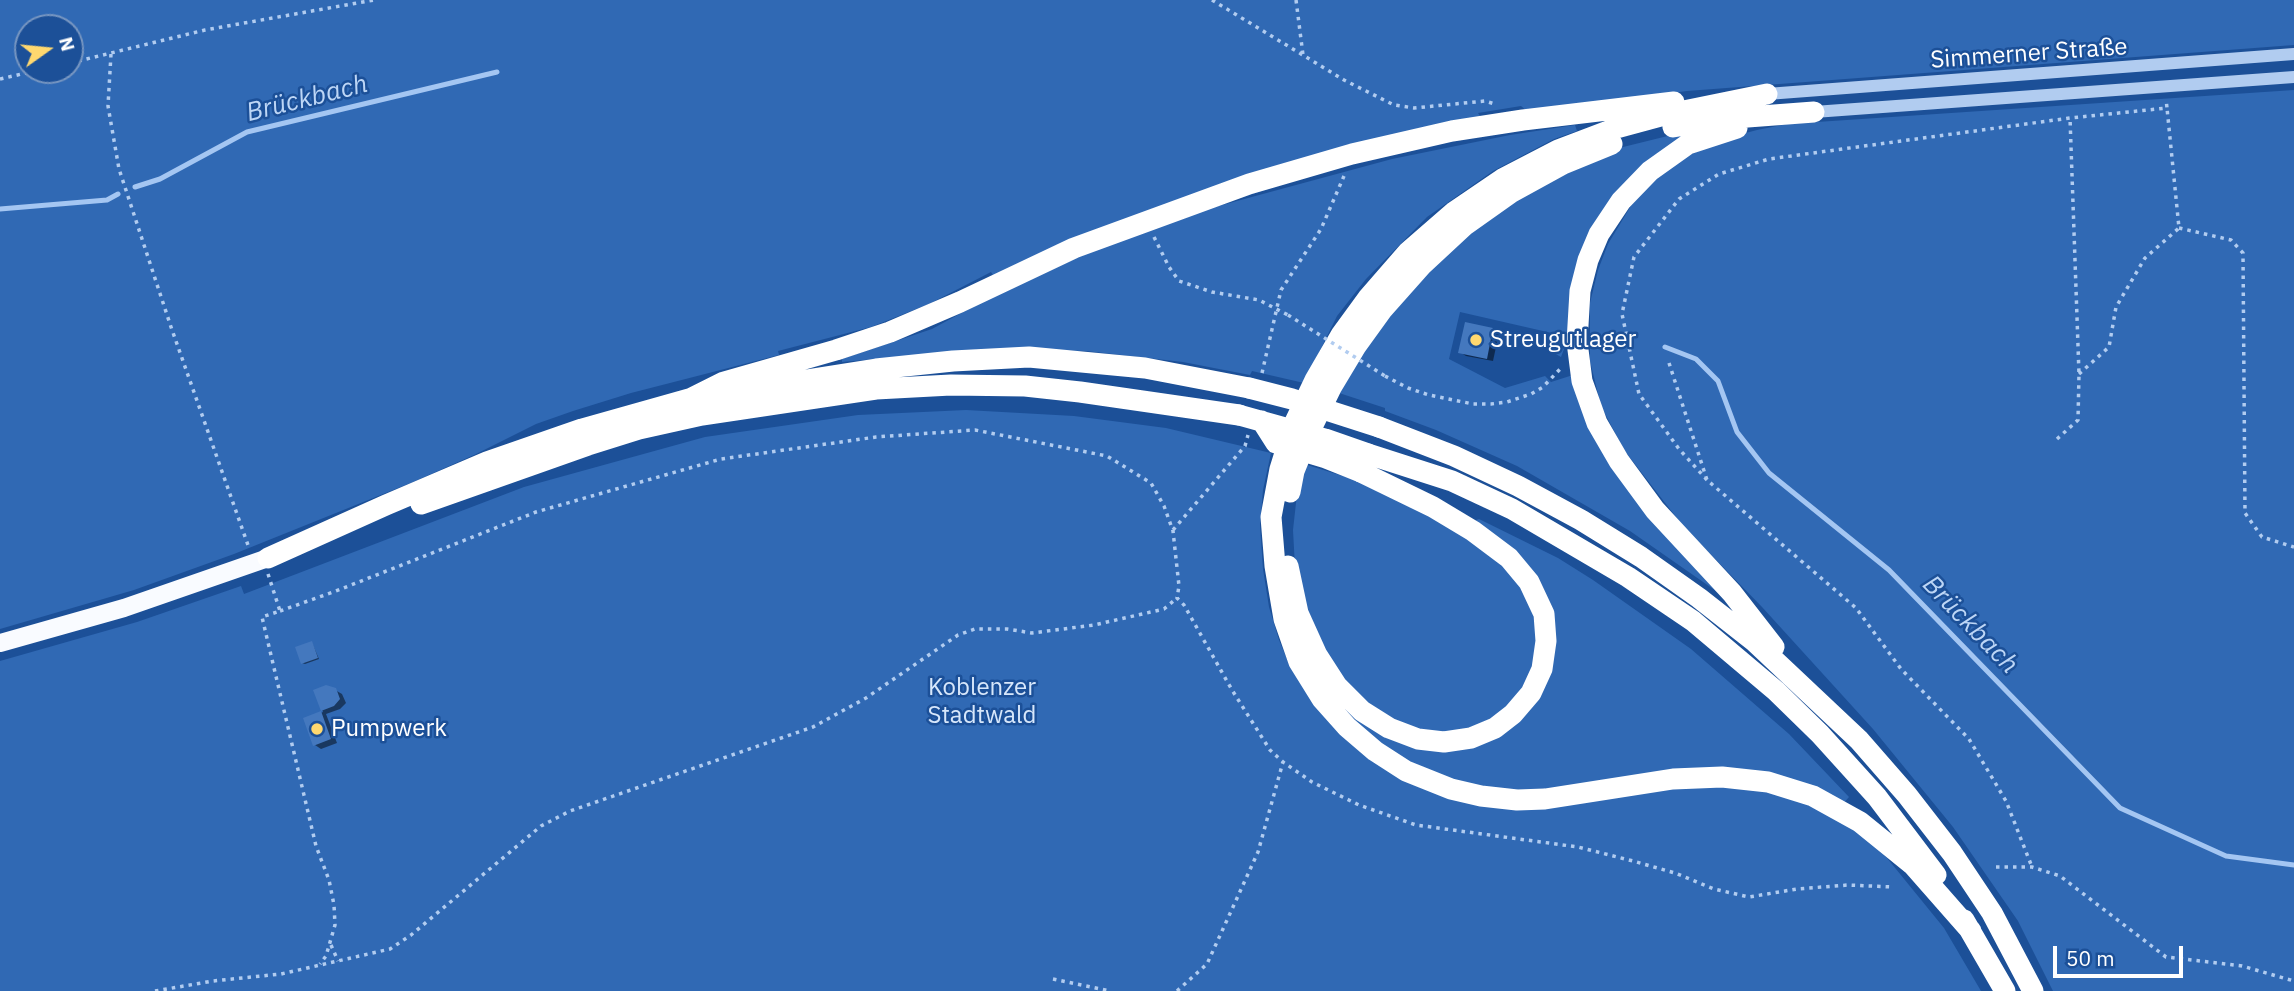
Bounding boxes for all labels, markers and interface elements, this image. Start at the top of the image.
north arrow [14,14,84,84]
street label: Simmerner Straße [1929,33,2129,75]
text: N [54,34,81,54]
water label: Brückbach [243,69,371,129]
place label: Streugutlager [1490,326,1636,354]
marker: Streugutlager [1468,332,1484,348]
water label: Brückbach [1916,570,2024,680]
park label: Koblenzer Stadtwald [927,674,1037,730]
place label: Pumpwerk [331,715,447,743]
marker: Pumpwerk [309,721,325,737]
scale bar [2056,932,2186,976]
text: 50 m [2066,944,2115,972]

